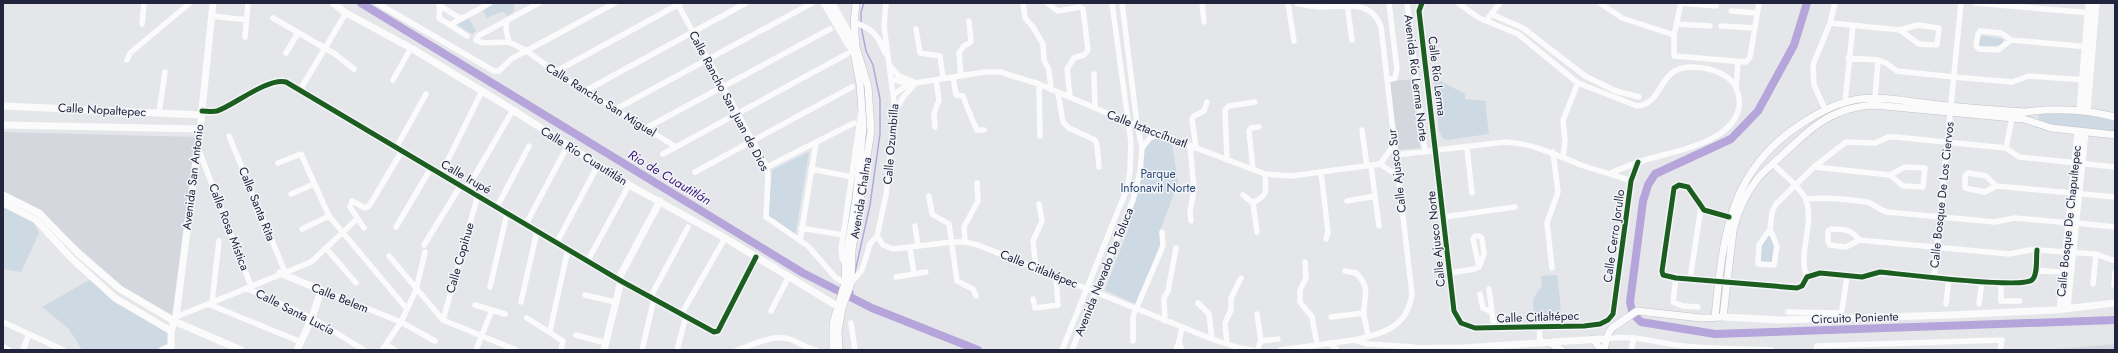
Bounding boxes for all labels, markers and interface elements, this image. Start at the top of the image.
street label: Avenida Río Lerma Norte [1399,14,1433,142]
street label: Calle Rancho San Juan de Dios [684,28,774,175]
street label: Calle Río Lerma [1423,35,1451,117]
street label: Calle Rancho San Miguel [542,59,660,141]
street label: Calle Nopaltepec [57,99,147,121]
street label: Calle Ozumbilla [879,103,904,185]
street label: Calle Iztaccíhuatl [1104,105,1190,153]
street label: Calle Bosque De Los Ciervos [1925,121,1959,269]
street label: Calle Río Cuautitlán [537,122,631,190]
street label: Avenida San Antonio [178,123,208,231]
street label: Calle Ajusco Sur [1383,127,1411,214]
street label: Calle Bosque De Chapultepec [2052,144,2086,298]
water label: Rio de Cuautitlán [625,145,715,210]
street label: Calle Irupé [437,155,495,199]
street label: Avenida Chalma [846,156,876,240]
street label: Calle Santa Rita [234,164,280,244]
park label: Parque Infonavit Norte [1120,165,1196,197]
street label: Calle Rosa Mística [204,181,254,273]
street label: Calle Cerro Jorullo [1599,188,1630,284]
street label: Calle Ajusco Norte [1422,190,1450,288]
street label: Avenida Nevado De Toluca [1070,205,1138,339]
street label: Calle Copihue [441,221,479,295]
street label: Calle Citlaltépec [997,245,1081,293]
street label: Calle Belem [309,278,371,318]
street label: Calle Santa Lucía [252,284,338,340]
street label: Calle Citlaltépec [1496,307,1580,327]
street label: Circuito Poniente [1811,307,1899,329]

